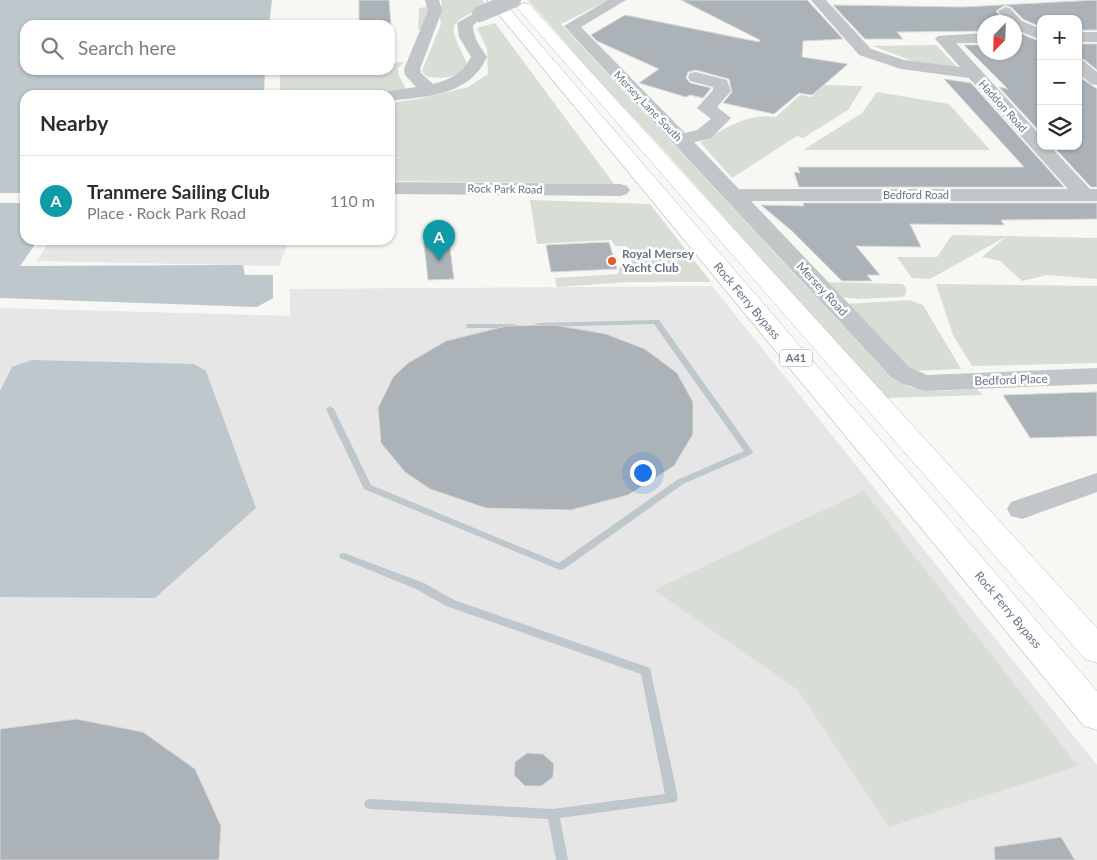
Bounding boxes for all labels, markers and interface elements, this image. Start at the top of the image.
north arrow [977,15,1022,60]
map controls [1037,15,1082,150]
button: + [1037,15,1082,60]
search box [20,20,395,75]
icon: search [38,34,66,62]
text: Search here [78,36,176,59]
button: − [1037,60,1082,105]
street label: Mersey Lane South [611,68,685,144]
street label: Haddon Road [977,77,1030,134]
button: layers [1037,105,1082,150]
text: Nearby [40,110,108,135]
text: Tranmere Sailing Club [87,180,270,203]
street label: Rock Park Road [467,181,543,196]
street label: Bedford Road [883,188,949,201]
text: A [50,191,62,210]
text: 110 m [330,191,375,210]
text: Place · Rock Park Road [87,203,246,222]
pin: A [423,220,455,261]
place label: Royal Mersey Yacht Club [621,246,695,275]
marker: Royal Mersey Yacht Club [606,255,618,267]
street label: Mersey Road [793,258,851,319]
street label: Rock Ferry Bypass [711,259,784,342]
road number: A41 [780,349,812,366]
street label: Bedford Place [974,371,1048,388]
your location [630,460,656,486]
street label: Rock Ferry Bypass [972,568,1045,651]

